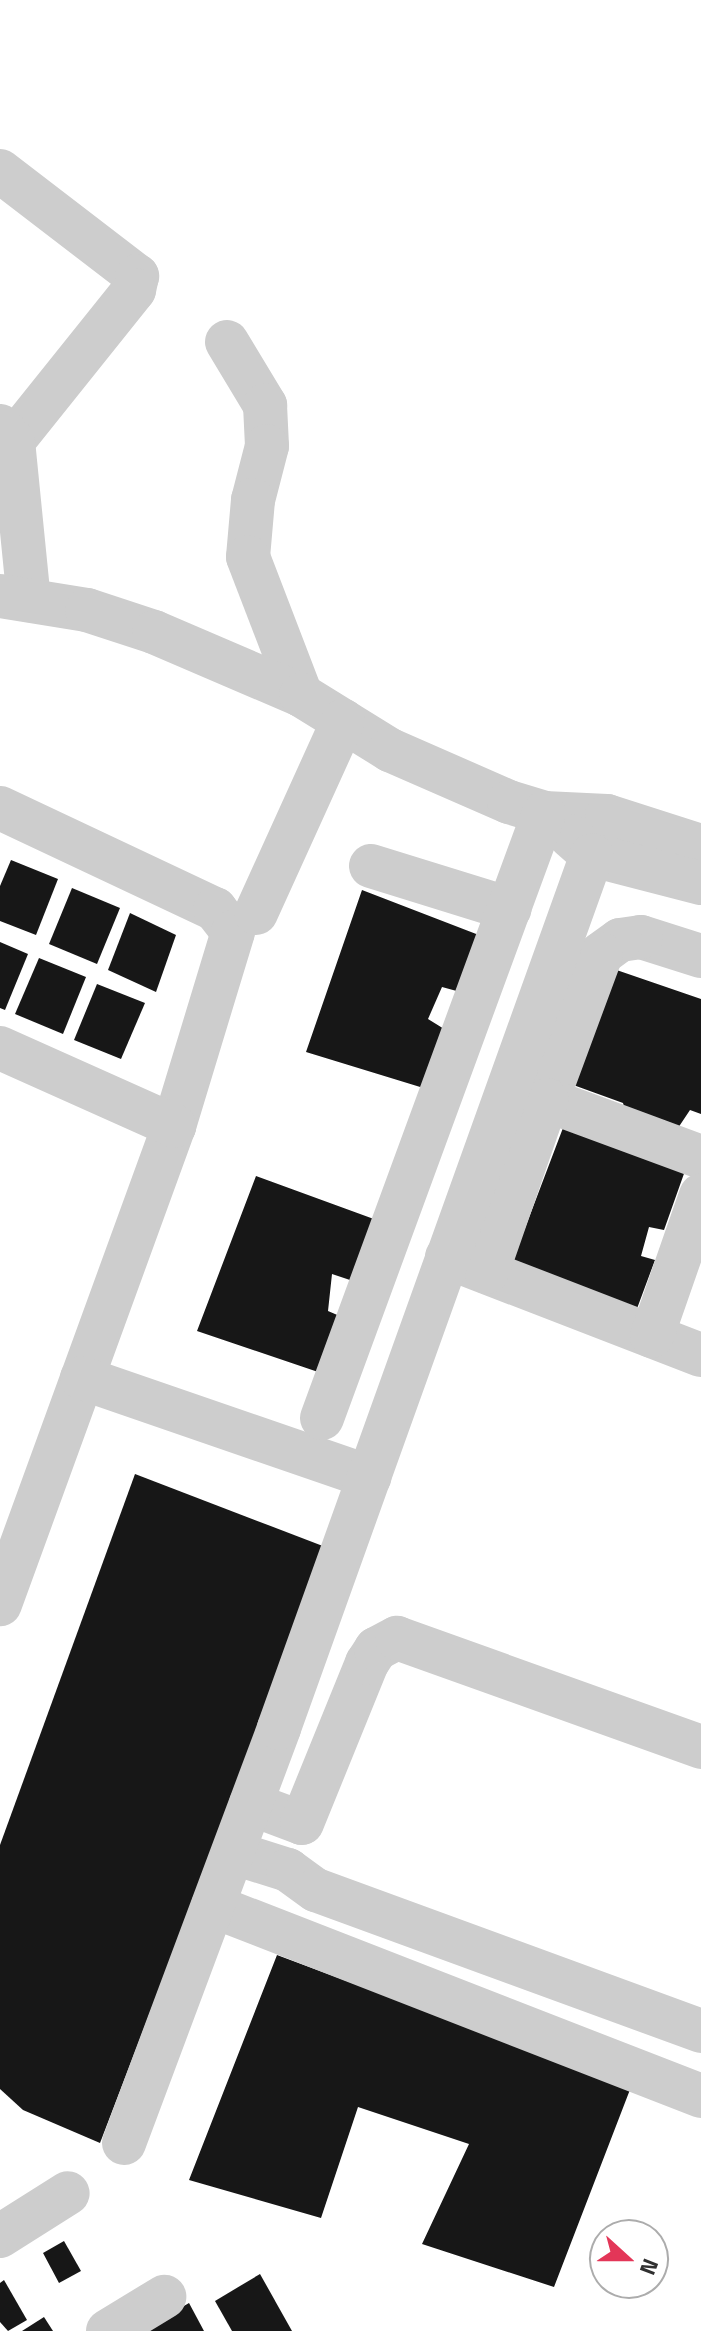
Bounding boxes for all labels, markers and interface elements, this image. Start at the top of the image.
north arrow [589,2219,669,2299]
text: N [631,2254,668,2280]

